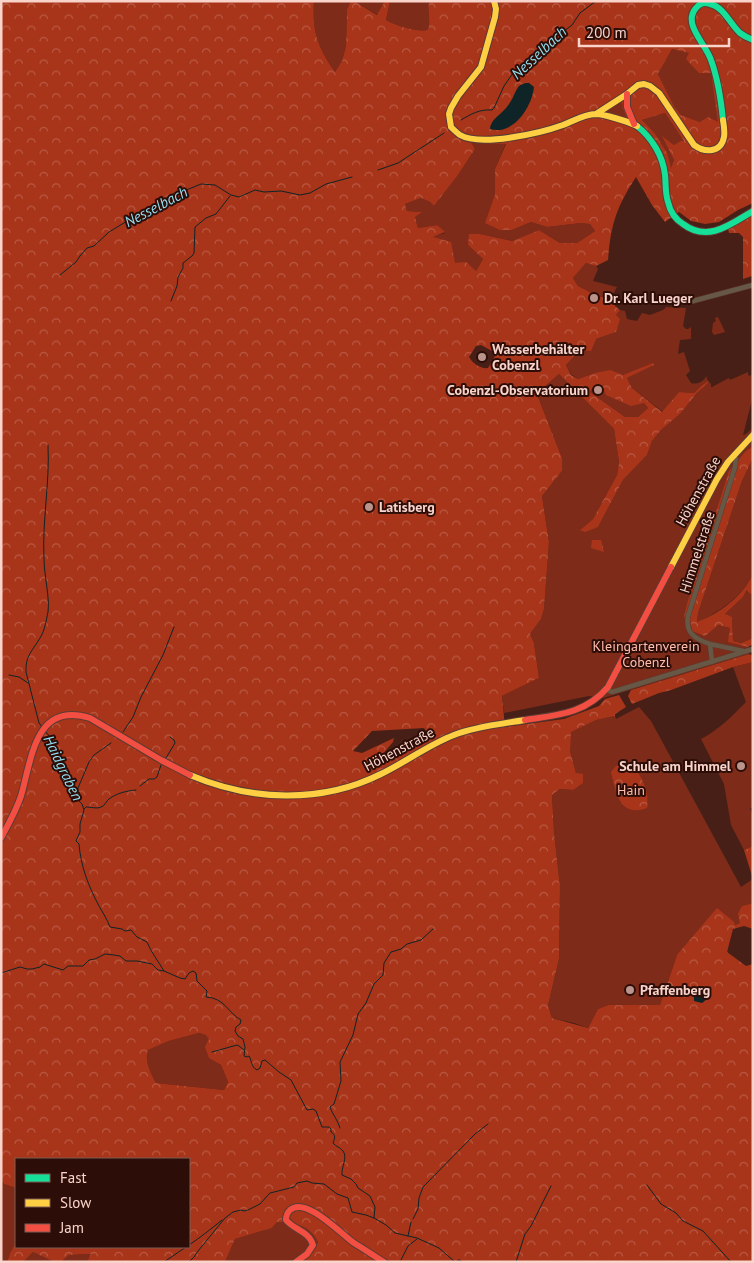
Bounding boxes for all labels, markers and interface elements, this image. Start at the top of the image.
scale bar [579,15,729,47]
water label: Nesselbach [507,22,570,83]
text: 200 m [586,23,627,42]
water label: Nesselbach [121,182,191,231]
place label: Dr. Karl Lueger [604,289,692,307]
marker: Dr. Karl Lueger [588,292,600,304]
place label: Wasserbehälter Cobenzl [492,340,584,374]
marker: Wasserbehälter Cobenzl [476,351,488,363]
place label: Cobenzl-Observatorium [447,381,588,399]
marker: Cobenzl-Observatorium [592,384,604,396]
street label: Höhenstraße [671,453,725,529]
place label: Latisberg [379,498,435,516]
marker: Latisberg [363,501,375,513]
street label: Himmelstraße [675,509,719,595]
park label: Kleingartenverein Cobenzl [592,637,700,671]
street label: Höhenstraße [361,723,437,775]
water label: Haidgraben [39,732,88,804]
place label: Schule am Himmel [619,757,732,775]
marker: Schule am Himmel [735,760,747,772]
park label: Hain [617,781,645,799]
place label: Pfaffenberg [640,981,710,999]
marker: Pfaffenberg [624,984,636,996]
legend [15,1158,190,1248]
text: Fast [60,1168,87,1187]
text: Slow [60,1193,91,1212]
text: Jam [59,1218,84,1237]

